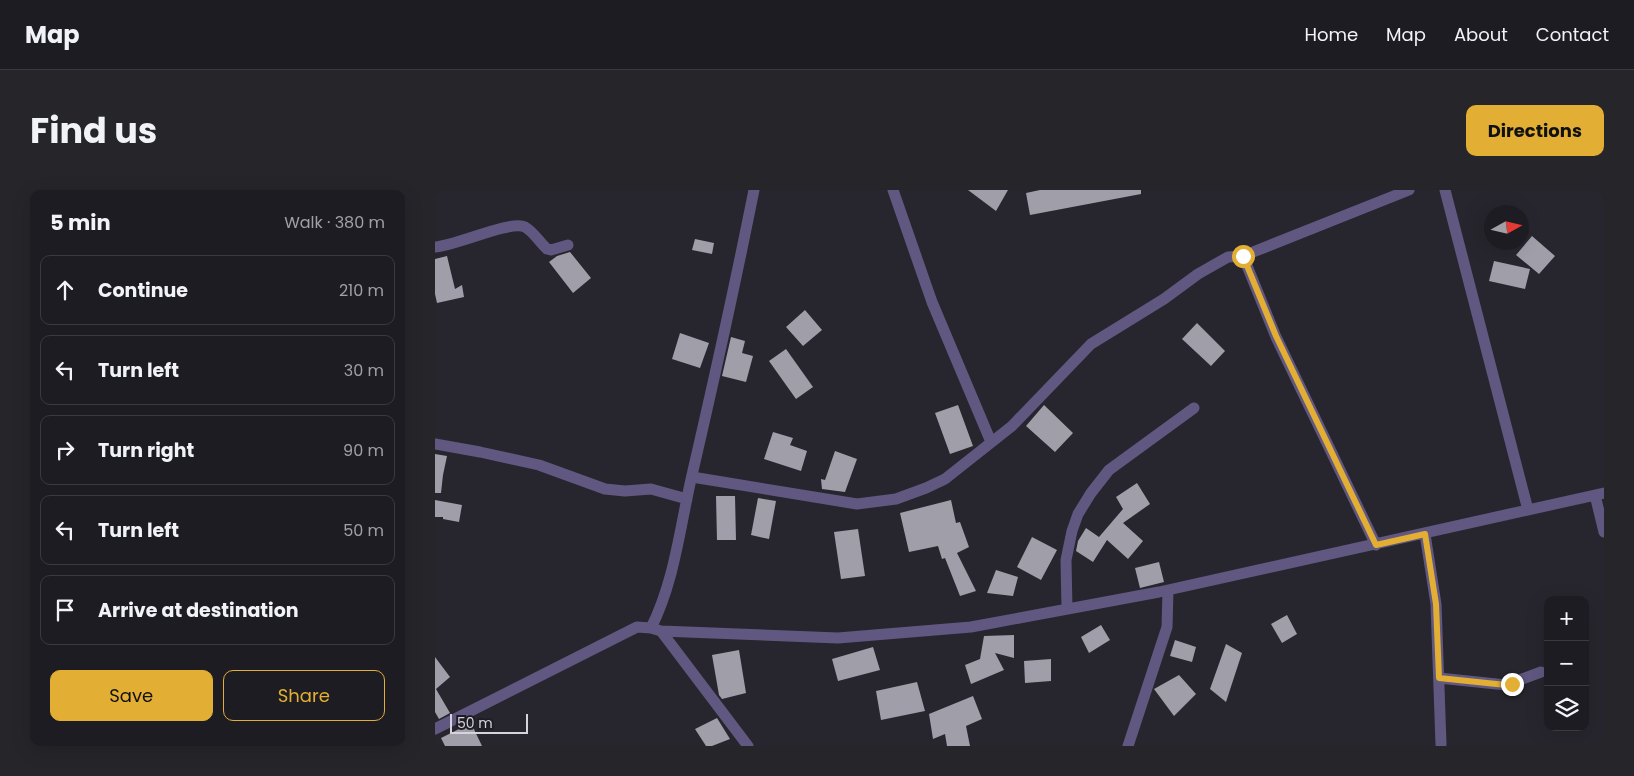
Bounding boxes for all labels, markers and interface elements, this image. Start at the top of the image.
text: Map [25,18,80,51]
text: Home [1304,22,1358,47]
text: Map [1386,22,1426,47]
text: About [1454,22,1508,47]
text: Contact [1536,22,1609,47]
button: Directions [1466,105,1604,156]
text: Find us [30,106,157,155]
north arrow [1484,205,1529,250]
text: 5 min [50,208,111,237]
text: Walk · 380 m [284,211,385,234]
route start [1232,245,1255,268]
icon: ahead [51,276,79,304]
text: Continue [98,277,188,304]
text: 210 m [339,279,384,302]
icon: left [51,356,79,384]
text: Turn left [98,357,179,384]
text: 30 m [344,359,384,382]
icon: right [51,436,79,464]
text: Turn right [98,437,194,464]
text: 90 m [343,439,384,462]
icon: left [51,516,79,544]
text: Turn left [98,517,179,544]
text: 50 m [343,519,384,542]
icon: arrive [51,596,79,624]
map controls [1544,596,1589,731]
button: + [1544,596,1589,641]
text: Arrive at destination [98,597,299,624]
button: − [1544,641,1589,686]
button: Save [50,670,213,721]
button: Share [223,670,385,721]
route end [1501,673,1524,696]
button: layers [1544,686,1589,731]
scale bar [450,711,527,734]
text: 50 m [457,713,493,733]

